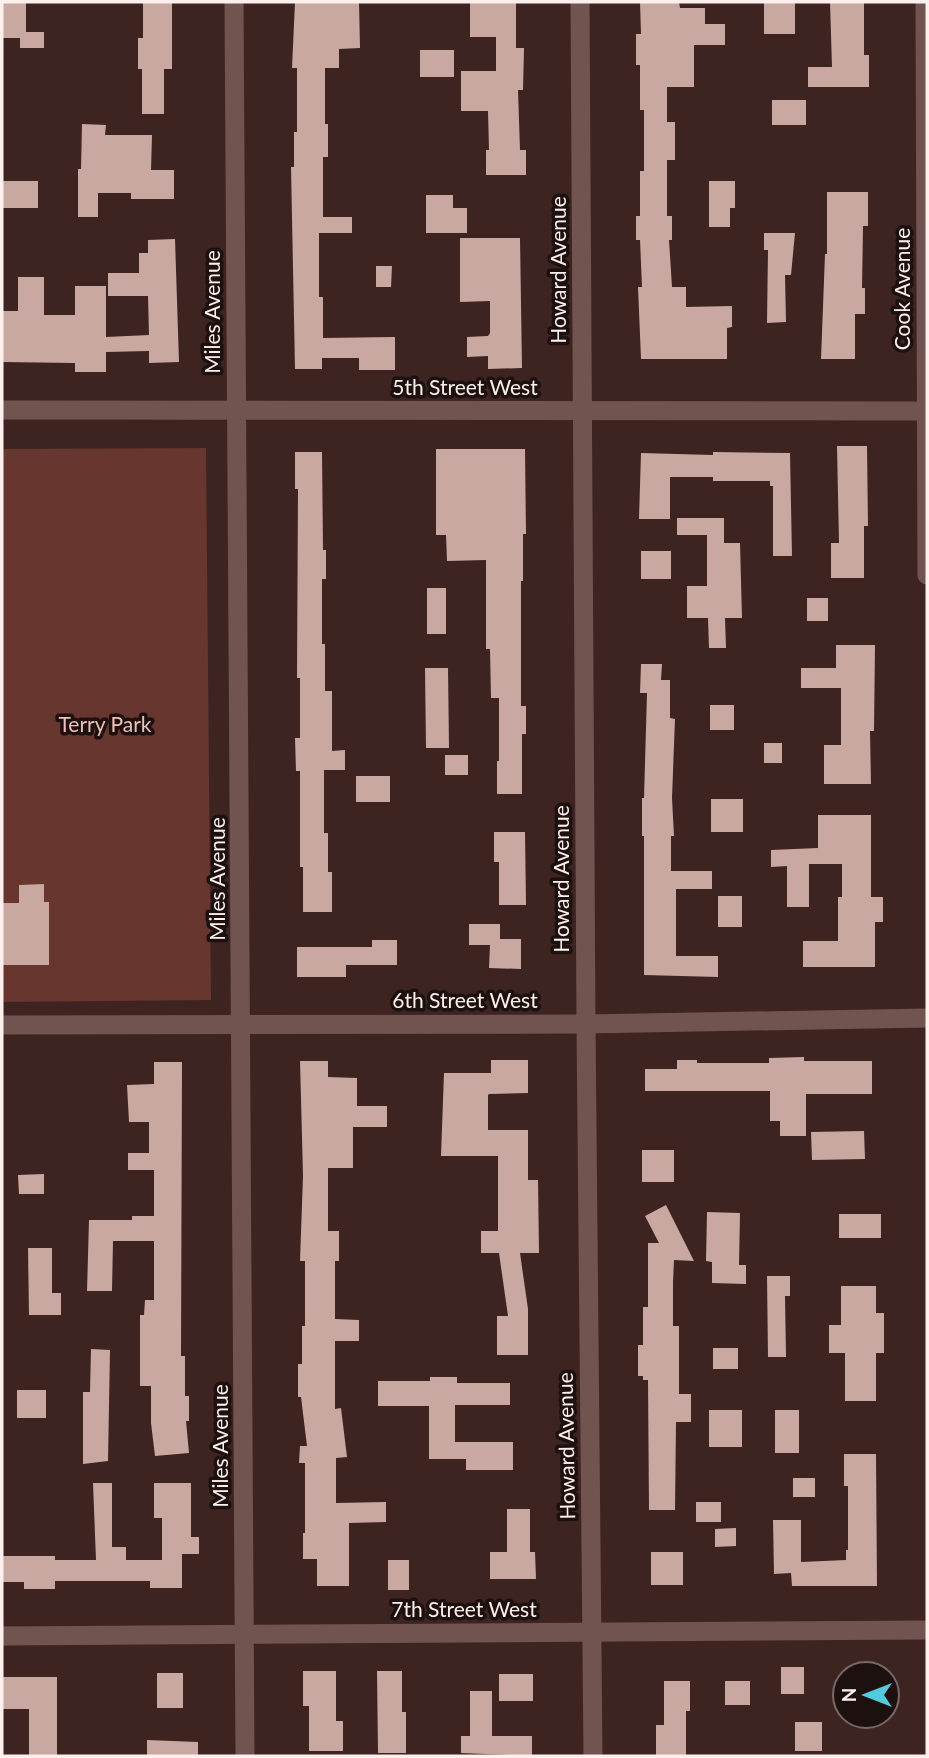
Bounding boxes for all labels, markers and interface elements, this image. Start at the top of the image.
street label: Howard Avenue [545,196,570,344]
street label: Cook Avenue [889,228,914,350]
street label: Miles Avenue [199,250,224,374]
street label: 5th Street West [392,374,538,399]
park label: Terry Park [59,711,152,736]
street label: Howard Avenue [548,805,573,953]
street label: Miles Avenue [204,817,229,941]
street label: 6th Street West [392,987,538,1012]
street label: Howard Avenue [552,1372,579,1520]
street label: Miles Avenue [207,1384,232,1508]
street label: 7th Street West [391,1596,537,1621]
north arrow [831,1660,901,1730]
text: N [837,1688,860,1702]

